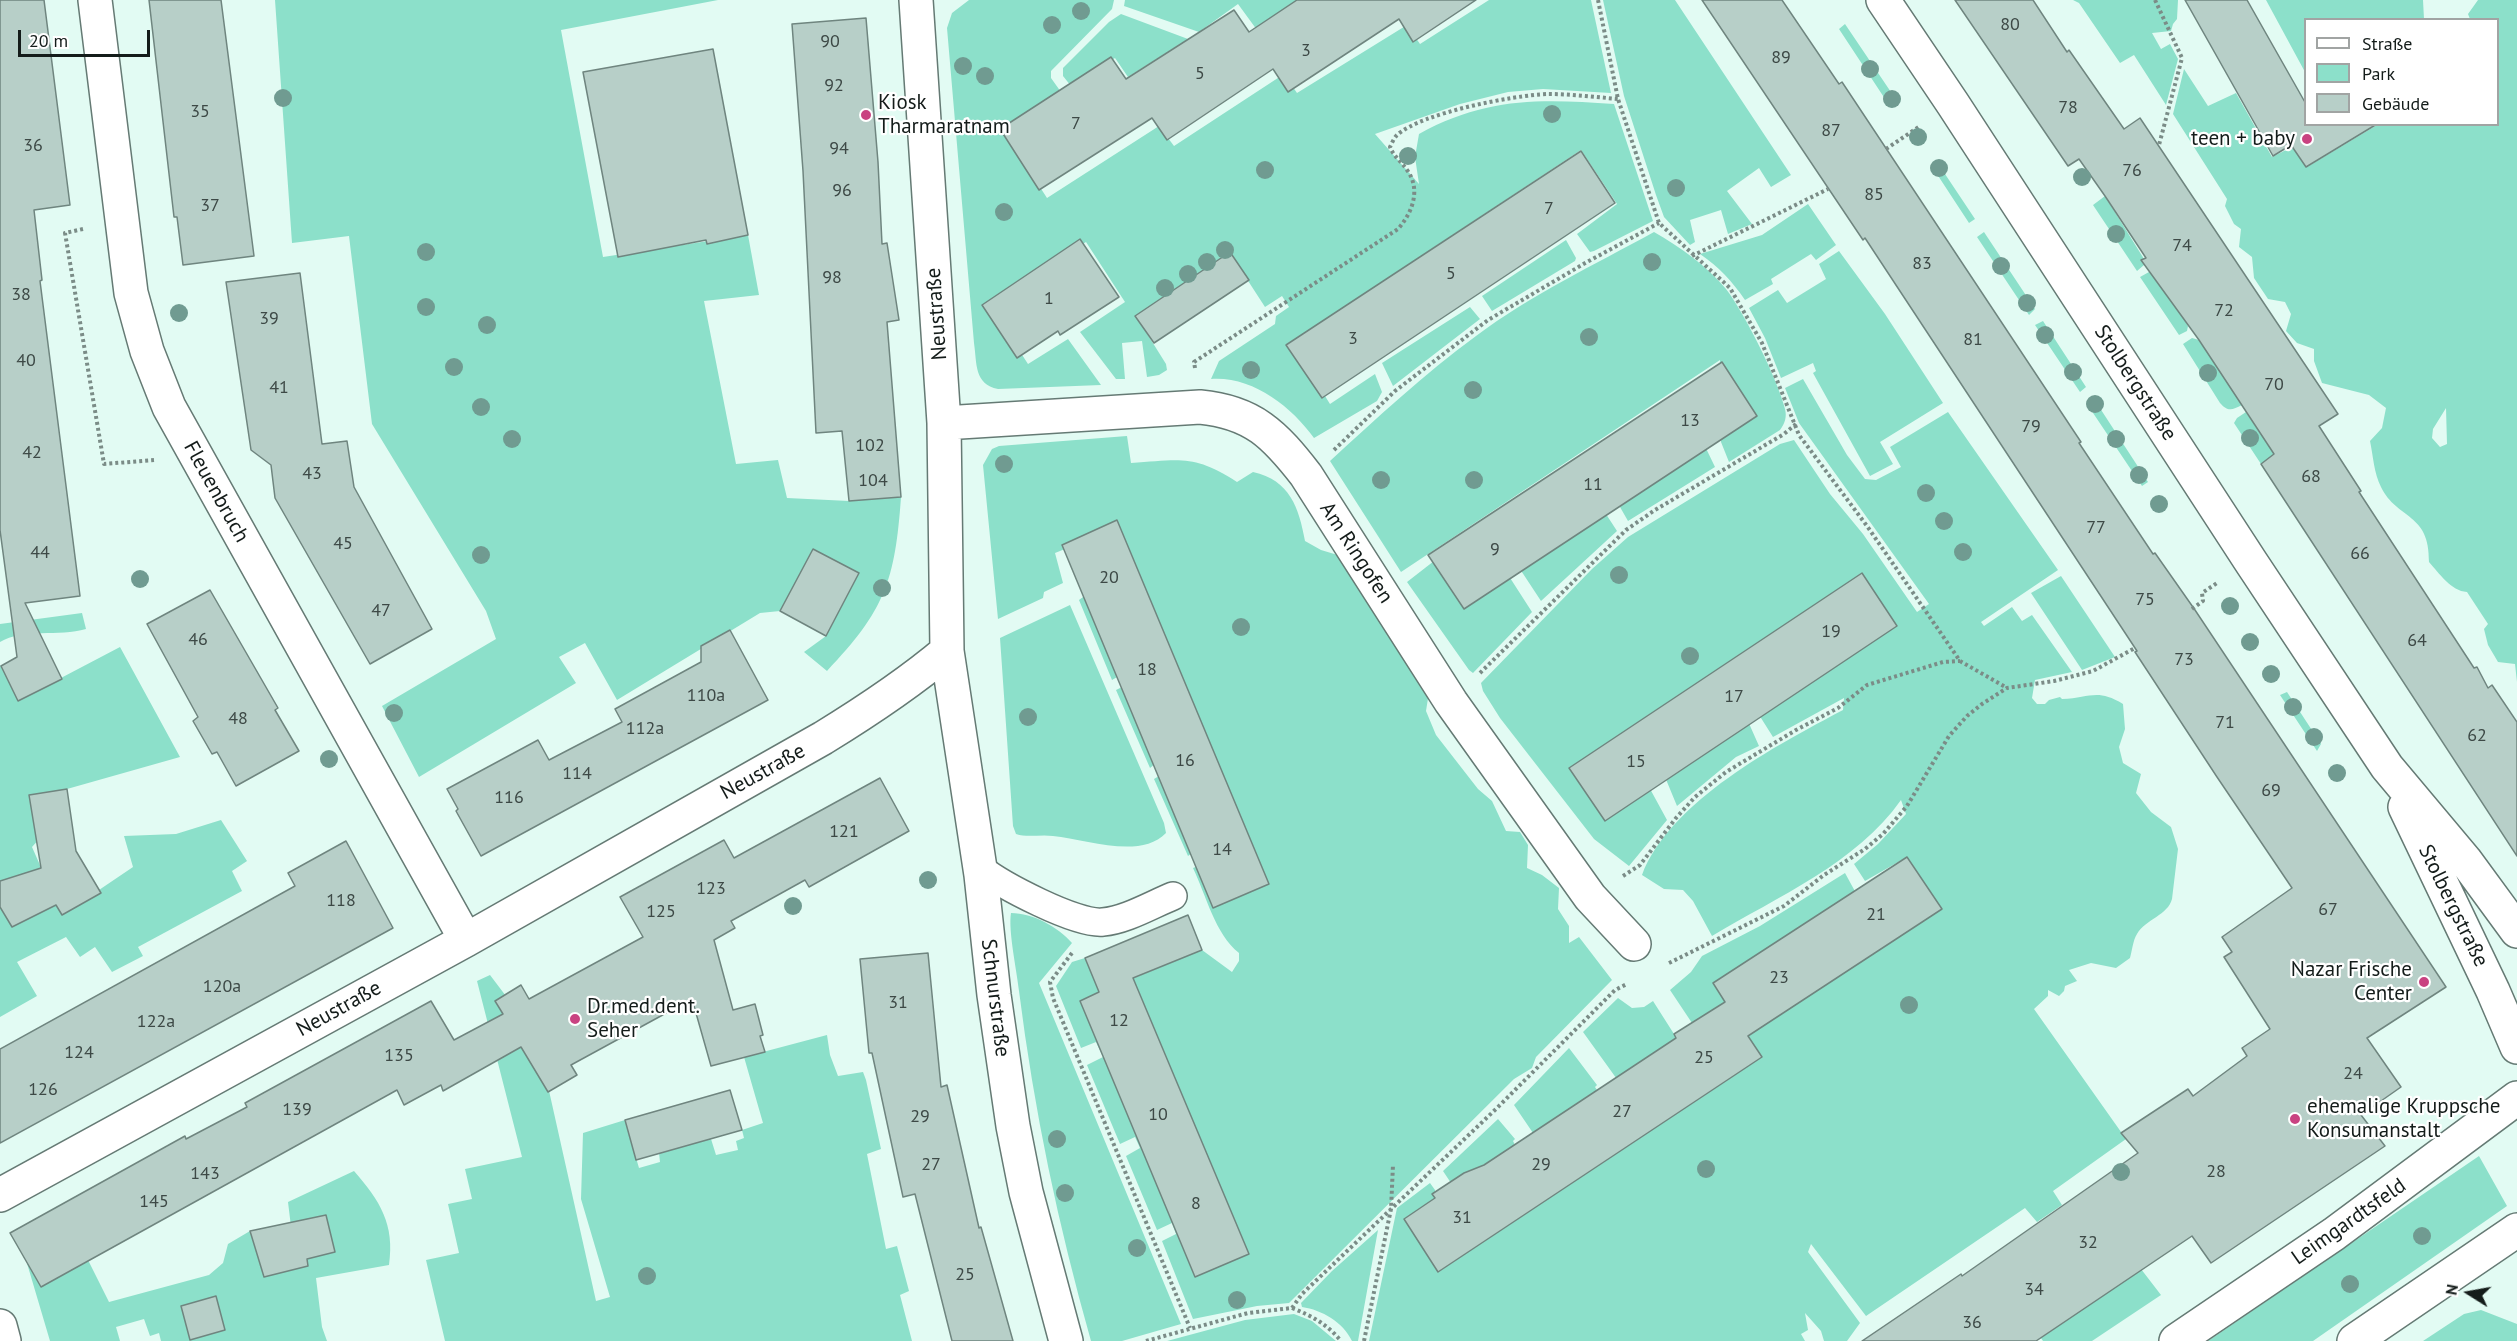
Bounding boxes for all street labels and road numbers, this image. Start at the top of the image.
street label: Neustraße [921,267,953,361]
street label: Stolbergstraße [2088,321,2182,445]
street label: Fleuenbruch [178,437,254,547]
street label: Am Ringofen [1314,498,1398,608]
street label: Neustraße [716,739,810,805]
street label: Stolbergstraße [2413,841,2493,971]
street label: Schnurstraße [975,938,1015,1058]
street label: Neustraße [292,976,386,1042]
street label: Leimgardtsfeld [2287,1173,2411,1271]

